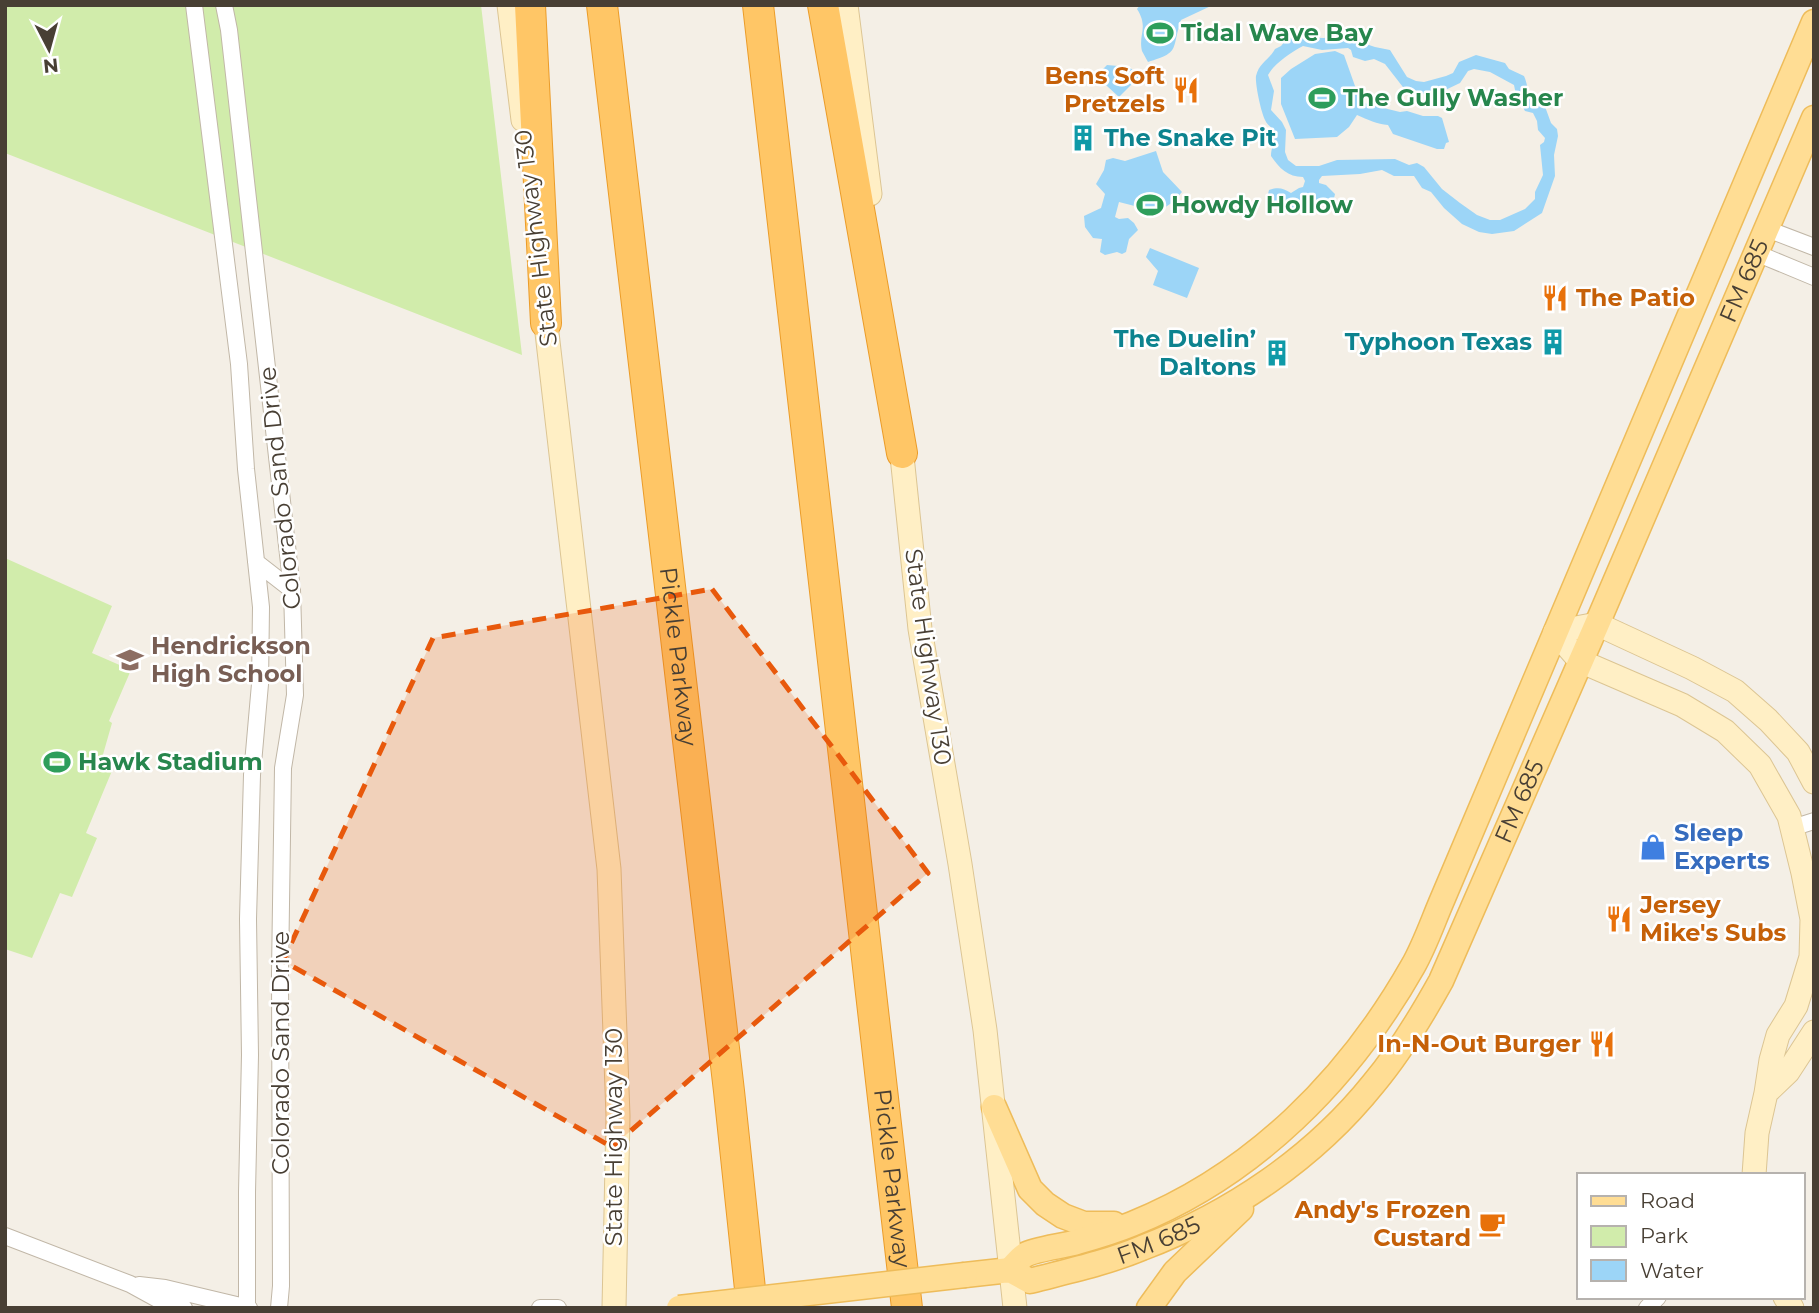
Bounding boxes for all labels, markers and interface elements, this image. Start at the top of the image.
north arrow [14,14,84,84]
sports icon: Tidal Wave Bay [1145,18,1175,48]
place label: Tidal Wave Bay [1181,18,1374,47]
text: N [42,53,60,78]
place label: Bens Soft Pretzels [1045,61,1166,118]
restaurant icon: Bens Soft Pretzels [1171,75,1201,105]
sports icon: The Gully Washer [1307,83,1337,113]
place label: The Gully Washer [1343,83,1563,112]
building icon: The Snake Pit [1068,123,1098,153]
place label: The Snake Pit [1104,123,1277,152]
street label: State Highway 130 [508,128,563,348]
sports icon: Howdy Hollow [1135,190,1165,220]
place label: Howdy Hollow [1171,190,1354,219]
street label: FM 685 [1713,235,1774,327]
restaurant icon: The Patio [1540,283,1570,313]
place label: The Patio [1576,283,1695,312]
place label: The Duelin’ Daltons [1114,324,1256,381]
place label: Typhoon Texas [1345,327,1532,356]
building icon: Typhoon Texas [1538,327,1568,357]
building icon: The Duelin’ Daltons [1262,338,1292,368]
street label: Colorado Sand Drive [252,365,307,611]
street label: State Highway 130 [899,547,958,767]
street label: Pickle Parkway [654,565,704,748]
place label: Hendrickson High School [151,631,311,688]
school or university icon: Hendrickson High School [115,645,145,675]
sports icon: Hawk Stadium [42,747,72,777]
place label: Hawk Stadium [78,747,263,776]
street label: FM 685 [1488,755,1550,847]
place label: Sleep Experts [1674,818,1770,875]
shop icon: Sleep Experts [1638,832,1668,862]
place label: Jersey Mike's Subs [1639,890,1786,947]
restaurant icon: Jersey Mike's Subs [1604,904,1634,934]
street label: Colorado Sand Drive [266,931,295,1175]
street label: State Highway 130 [599,1028,628,1246]
place label: In-N-Out Burger [1377,1029,1581,1058]
restaurant icon: In-N-Out Burger [1587,1029,1617,1059]
street label: Pickle Parkway [868,1087,917,1269]
legend [1577,1173,1805,1299]
text: Road [1640,1188,1695,1213]
place label: Andy's Frozen Custard [1294,1195,1471,1252]
street label: FM 685 [1113,1209,1205,1270]
cafe icon: Andy's Frozen Custard [1477,1209,1507,1239]
text: Park [1640,1223,1688,1248]
text: Water [1640,1258,1704,1283]

